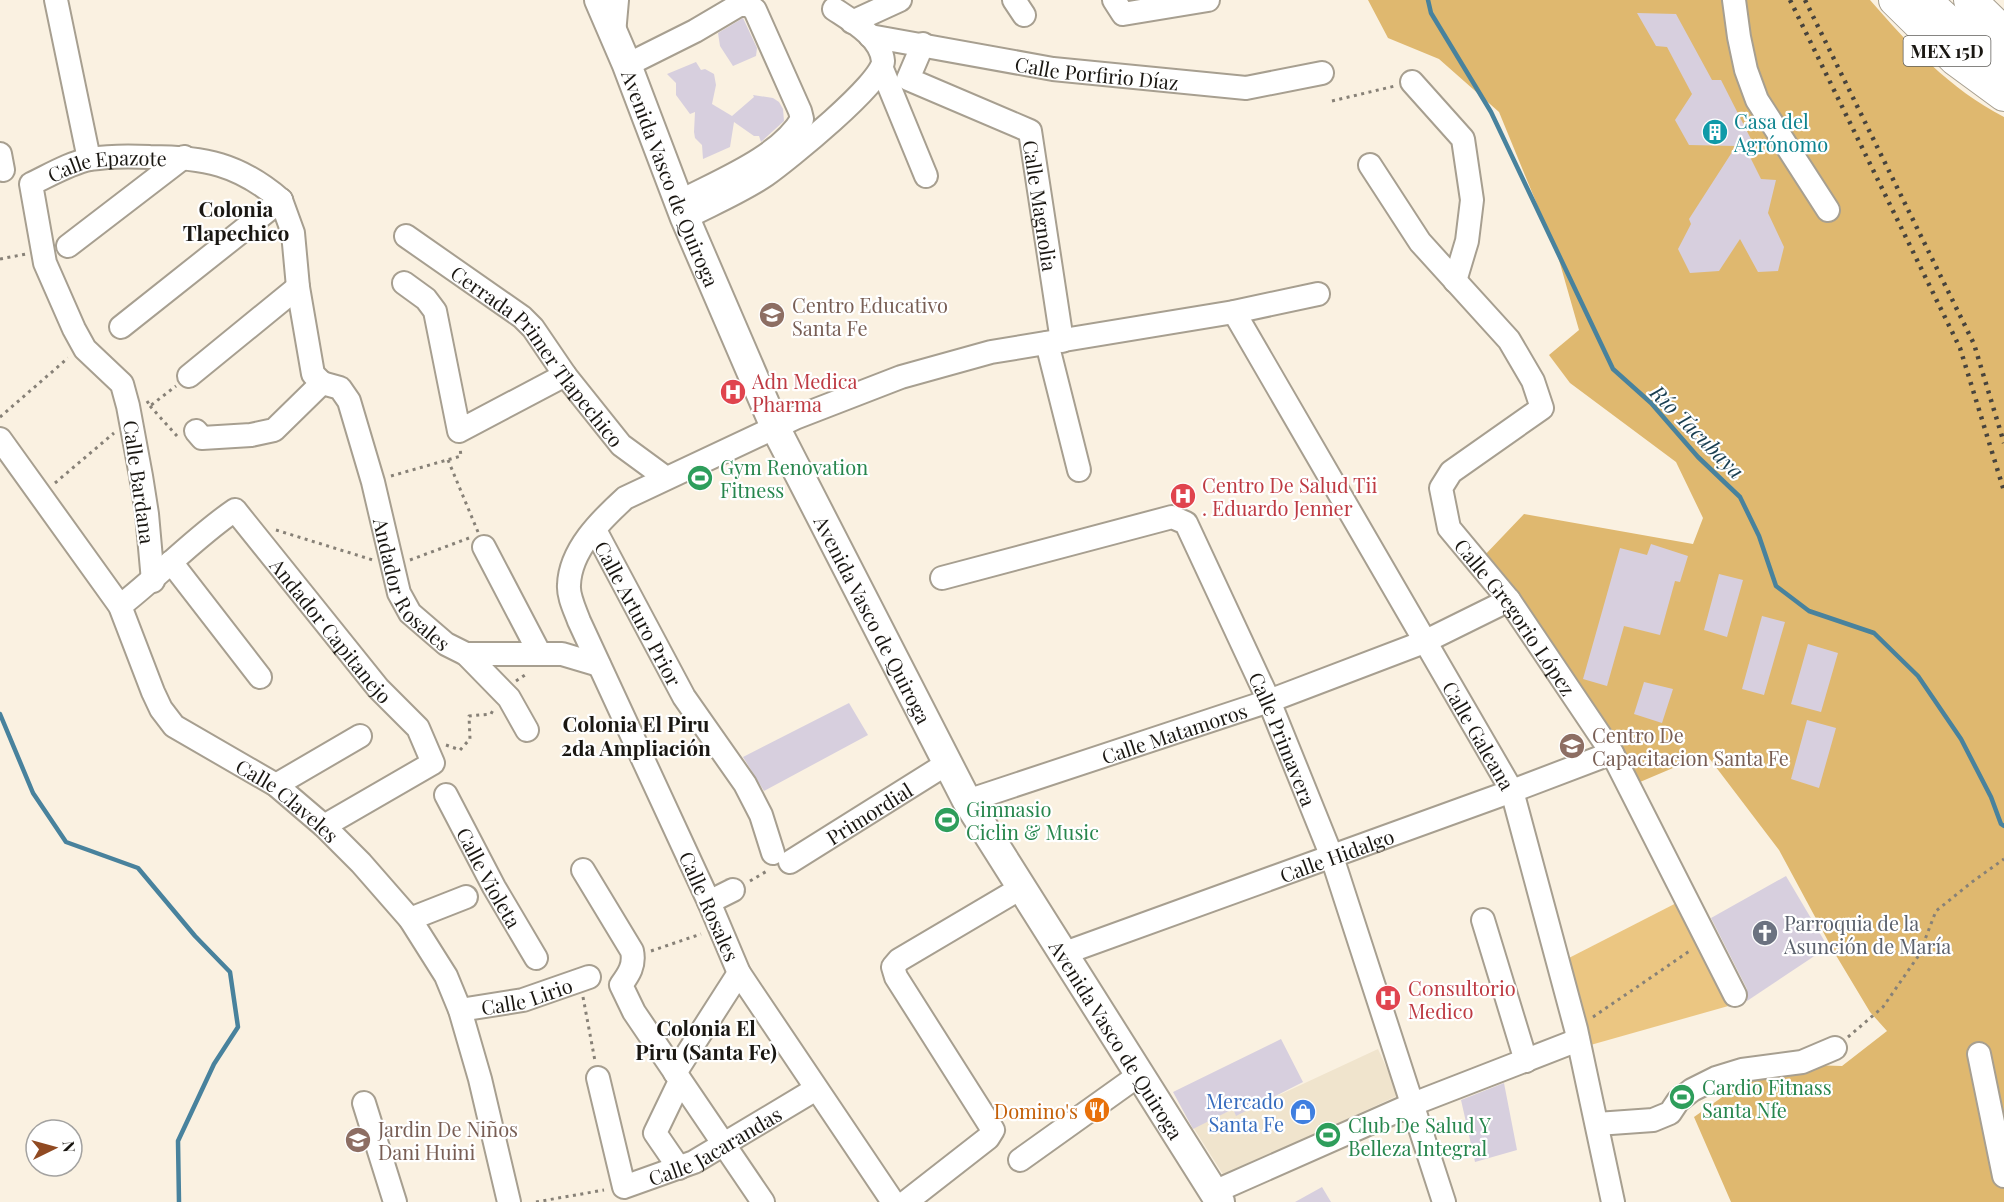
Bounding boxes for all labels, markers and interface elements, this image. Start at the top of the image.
road number: MEX 15D [1904,36,1990,66]
street label: Calle Porfirio Díaz [1013,49,1180,95]
street label: Avenida Vasco de Quiroga [616,65,726,290]
place label: Casa del Agrónomo [1733,107,1828,157]
building icon: Casa del Agrónomo [1700,117,1730,147]
street label: Calle Magnolia [1018,138,1065,273]
street label: Calle Epazote [42,143,167,187]
district label: Colonia Tlapechico [183,194,289,246]
street label: Cerrada Primer Tlapechico [446,258,630,452]
place label: Centro Educativo Santa Fe [792,291,948,341]
school or university icon: Centro Educativo Santa Fe [757,300,787,330]
place label: Adn Medica Pharma [751,367,858,417]
hospital icon: Adn Medica Pharma [718,377,748,407]
water label: Río Tacubaya [1644,377,1751,484]
street label: Calle Bardana [118,418,162,546]
place label: Gym Renovation Fitness [720,453,868,503]
sports icon: Gym Renovation Fitness [685,463,715,493]
place label: Centro De Salud Tii . Eduardo Jenner [1202,471,1377,521]
hospital icon: Centro De Salud Tii . Eduardo Jenner [1168,481,1198,511]
street label: Avenida Vasco de Quiroga [809,510,938,728]
street label: Andador Rosales [368,514,457,656]
street label: Calle Gregorio López [1449,532,1583,700]
street label: Calle Arturo Prior [590,536,689,690]
street label: Andador Capitanejo [264,551,398,708]
street label: Calle Primavera [1244,667,1323,810]
street label: Calle Galeana [1437,676,1522,794]
street label: Calle Matamoros [1098,696,1250,769]
district label: Colonia El Piru 2da Ampliación [561,709,711,761]
place label: Centro De Capacitacion Santa Fe [1592,721,1789,771]
school or university icon: Centro De Capacitacion Santa Fe [1557,731,1587,761]
street label: Calle Claveles [231,751,346,848]
street label: Primordial [821,775,917,850]
place label: Gimnasio Ciclin & Music [966,795,1099,845]
sports icon: Gimnasio Ciclin & Music [932,805,962,835]
street label: Calle Hidalgo [1276,821,1397,888]
street label: Calle Violeta [451,822,528,932]
street label: Calle Rosales [674,847,746,965]
place label: Parroquia de la Asunción de María [1783,909,1951,959]
church icon: Parroquia de la Asunción de María [1750,918,1780,948]
street label: Avenida Vasco de Quiroga [1044,934,1190,1144]
street label: Calle Lirio [479,970,576,1020]
place label: C0nsultorio Medico [1408,974,1516,1024]
hospital icon: C0nsultorio Medico [1373,983,1403,1013]
district label: Colonia El Piru (Santa Fe) [635,1013,777,1065]
place label: Cardio Fitnass Santa Nfe [1702,1073,1832,1123]
sports icon: Cardio Fitnass Santa Nfe [1667,1082,1697,1112]
place label: Mercado Santa Fe [1206,1087,1284,1137]
restaurant icon: Domino's [1082,1095,1112,1125]
place label: Domino's [994,1097,1078,1124]
shop icon: Mercado Santa Fe [1288,1097,1318,1127]
street label: Calle Jacarandas [644,1099,786,1191]
place label: Club De Salud Y Belleza Integral [1348,1111,1491,1161]
place label: Jardin De Niños Dani Huini [377,1115,518,1165]
north arrow [24,1118,84,1178]
sports icon: Club De Salud Y Belleza Integral [1313,1120,1343,1150]
school or university icon: Jardin De Niños Dani Huini [343,1125,373,1155]
text: N [58,1140,80,1154]

